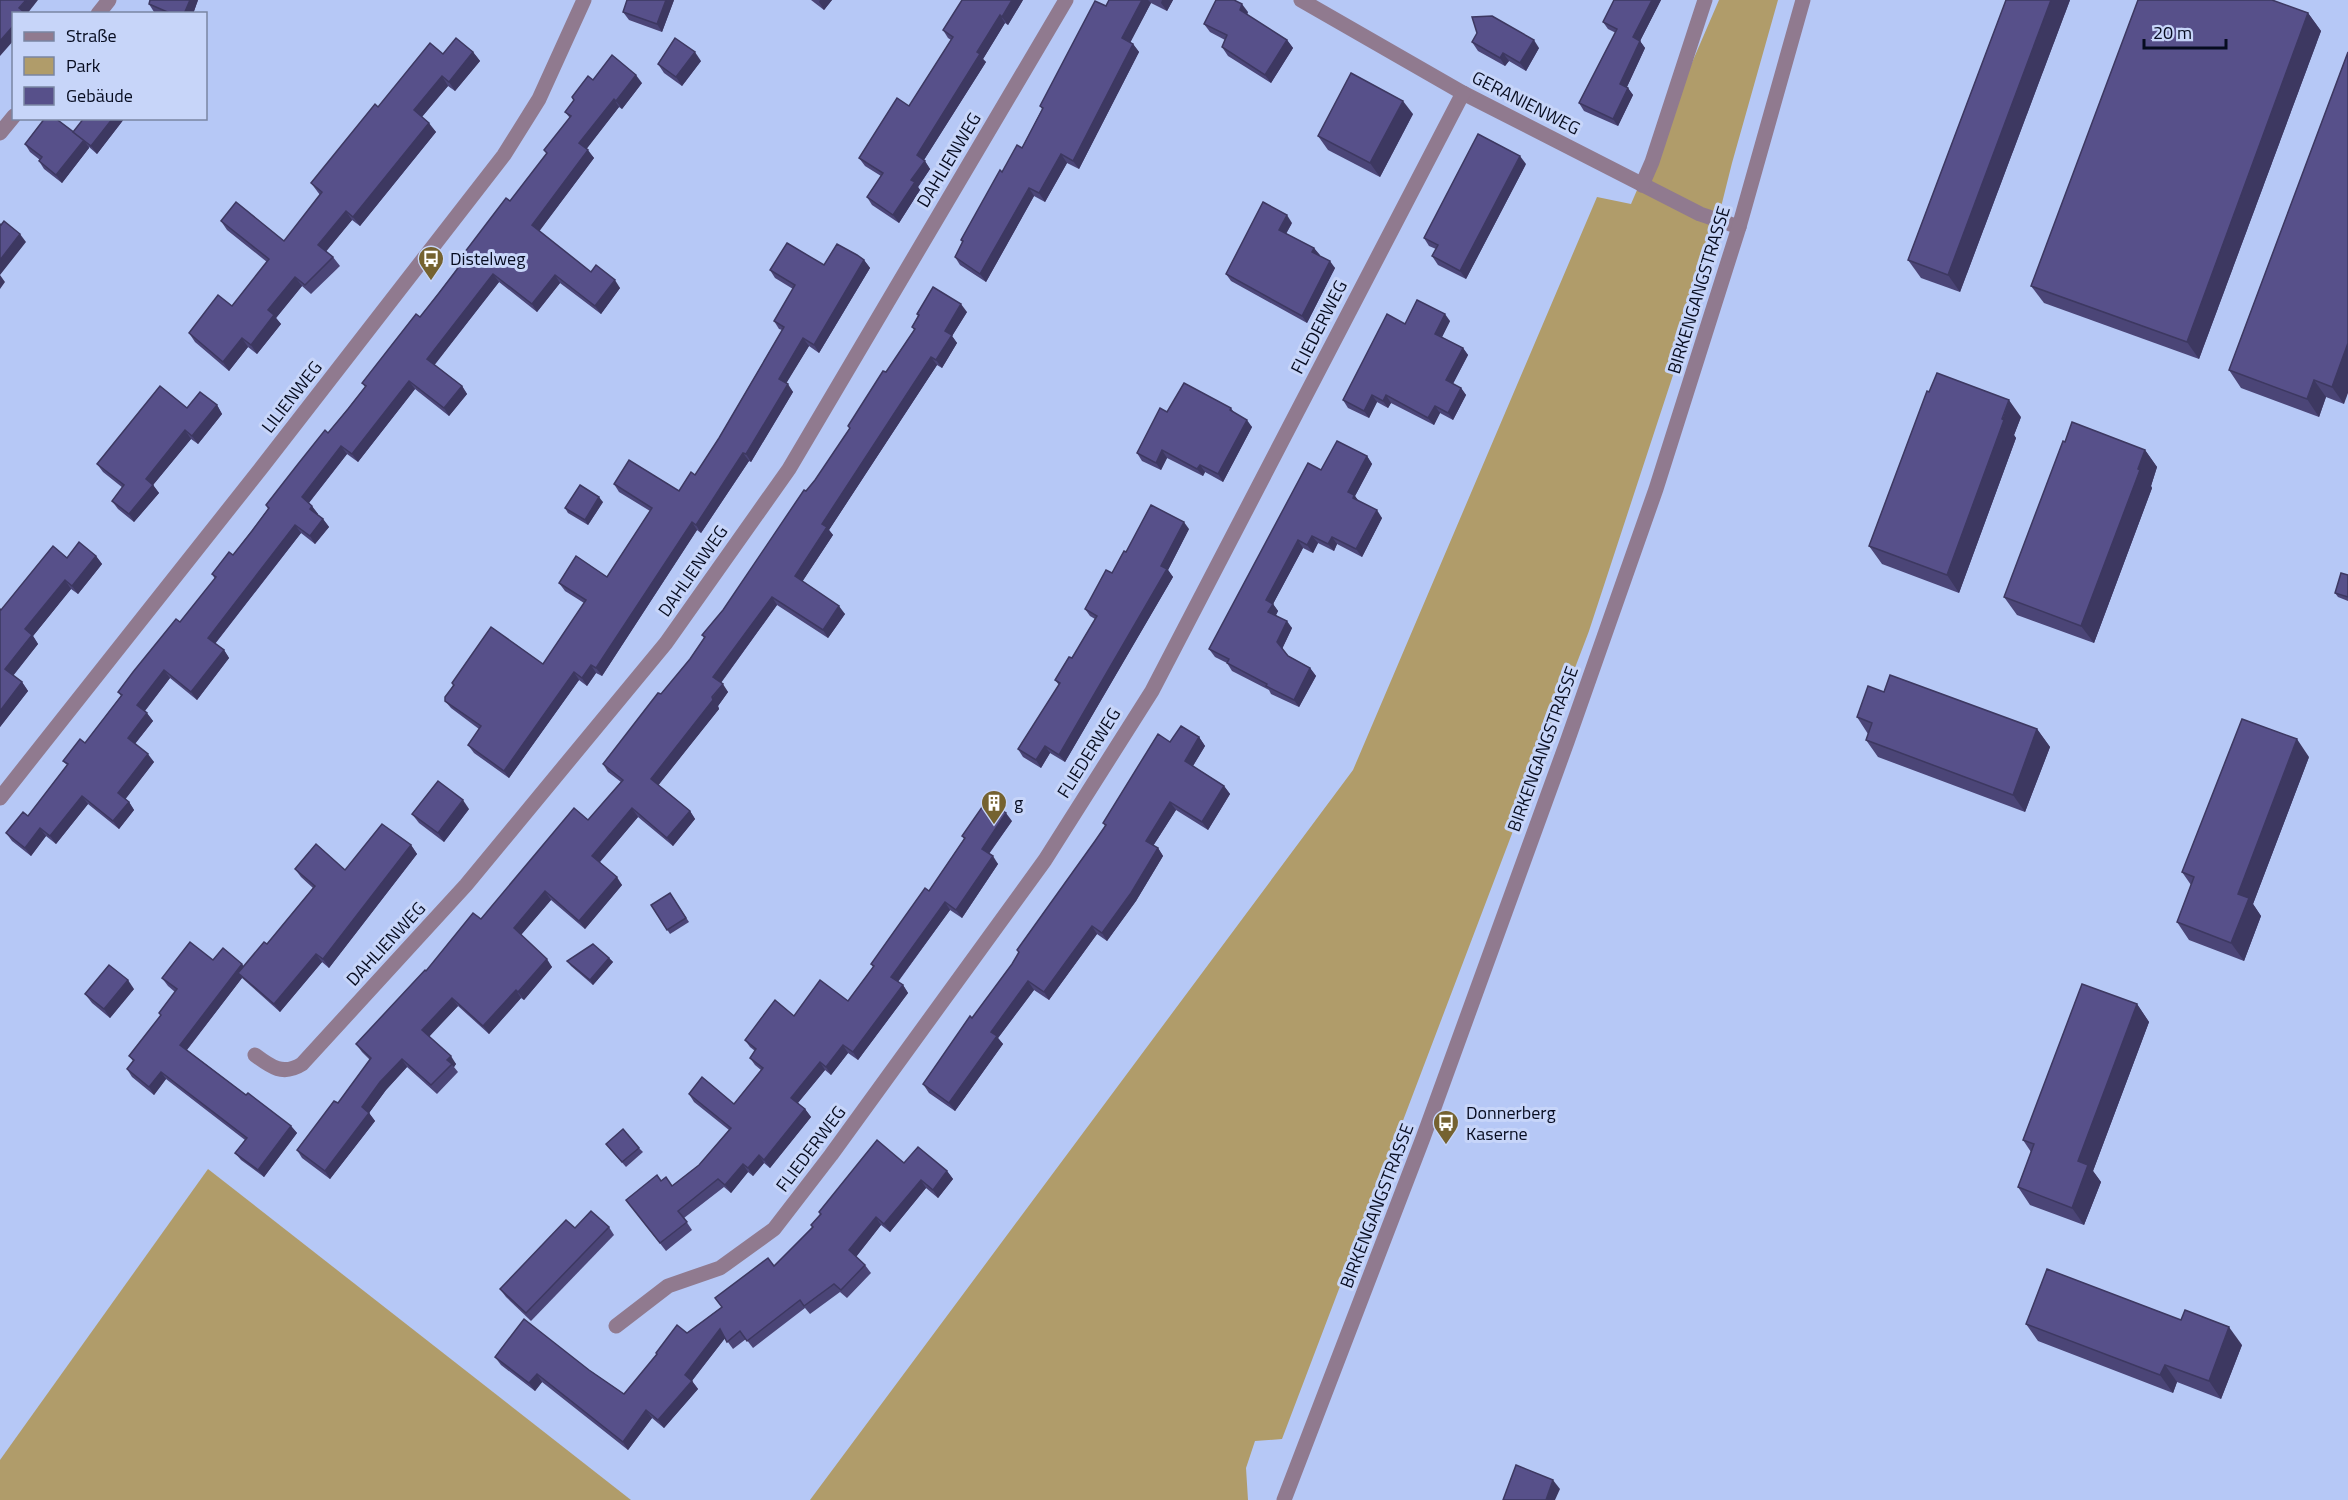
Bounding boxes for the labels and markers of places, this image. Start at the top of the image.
bus stop icon: Distelweg [416,244,446,282]
place label: Distelweg [450,245,525,272]
building icon: g [979,788,1009,826]
place label: g [1014,789,1023,816]
place label: Donnerberg Kaserne [1466,1099,1556,1147]
bus stop icon: Donnerberg Kaserne [1431,1108,1461,1146]

